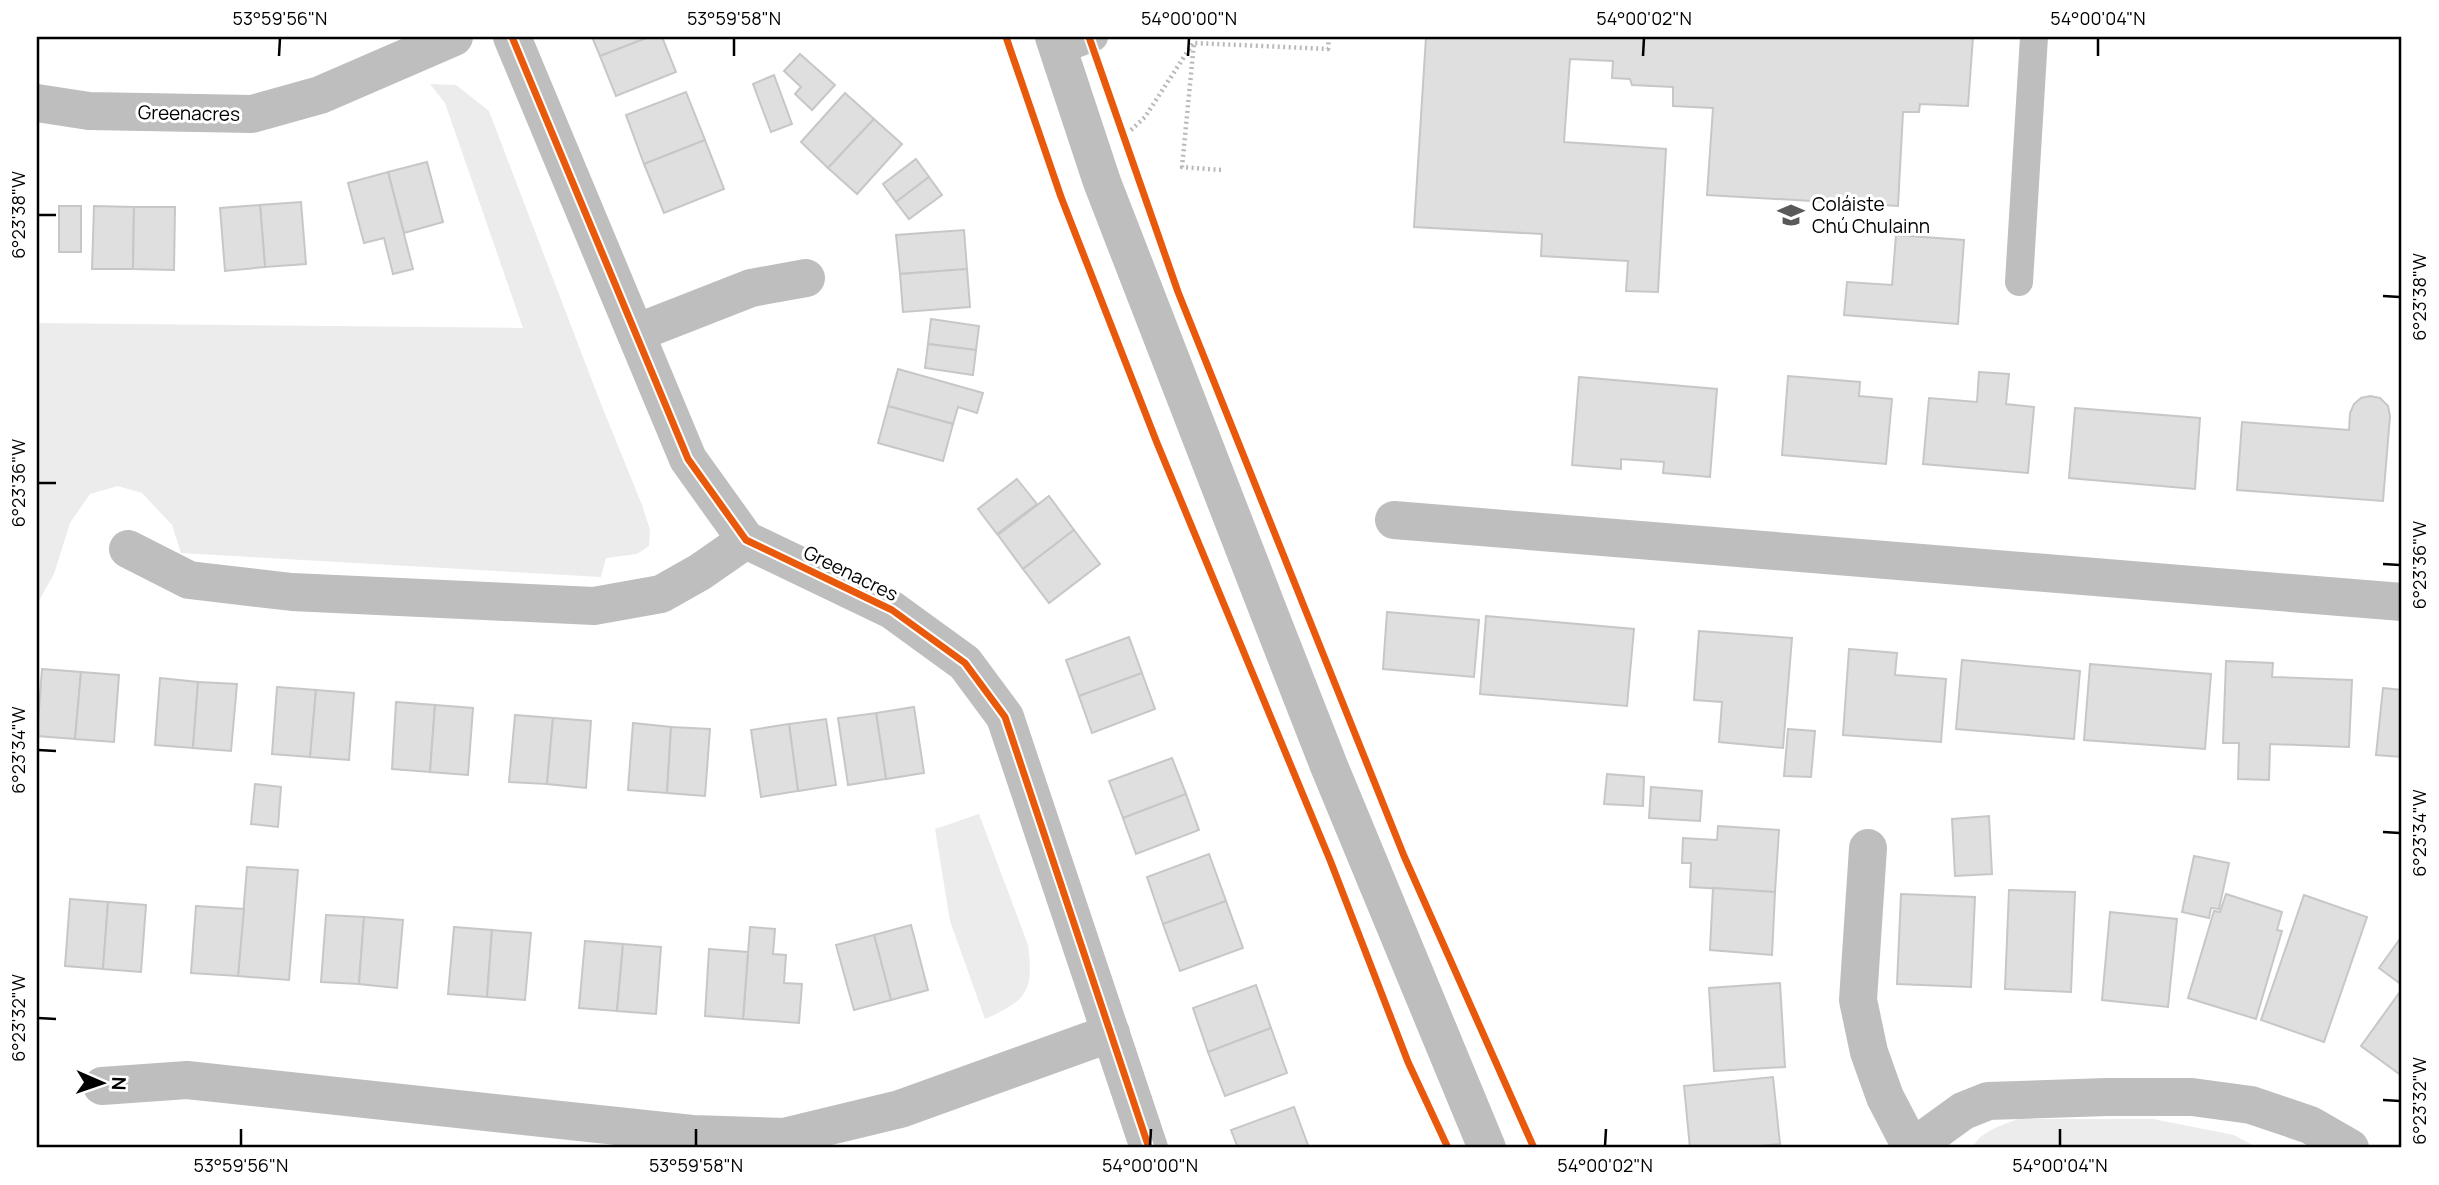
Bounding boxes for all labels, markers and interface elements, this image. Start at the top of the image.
text: 53°59'56"N [233,6,327,30]
text: 53°59'58"N [687,6,781,30]
text: 54°00'00"N [1141,6,1237,30]
text: 54°00'02"N [1596,6,1692,30]
text: 54°00'04"N [2050,6,2146,30]
street label: Greenacres [138,99,240,127]
text: 6°23'38"W [6,171,30,259]
place label: Coláiste Chú Chulainn [1812,191,1930,239]
school or university icon: Coláiste Chú Chulainn [1776,200,1806,230]
text: 6°23'38"W [2407,253,2431,341]
text: 6°23'36"W [6,439,30,527]
text: 6°23'36"W [2407,521,2431,609]
street label: Greenacres [799,539,903,607]
text: 6°23'34"W [6,706,30,794]
text: 6°23'34"W [2407,789,2431,877]
text: 6°23'32"W [6,974,30,1062]
north arrow [66,1048,136,1118]
text: 6°23'32"W [2407,1057,2431,1145]
text: N [106,1076,132,1091]
text: 53°59'56"N [194,1153,288,1177]
text: 53°59'58"N [649,1153,743,1177]
text: 54°00'00"N [1102,1153,1198,1177]
text: 54°00'02"N [1557,1153,1653,1177]
text: 54°00'04"N [2012,1153,2108,1177]

